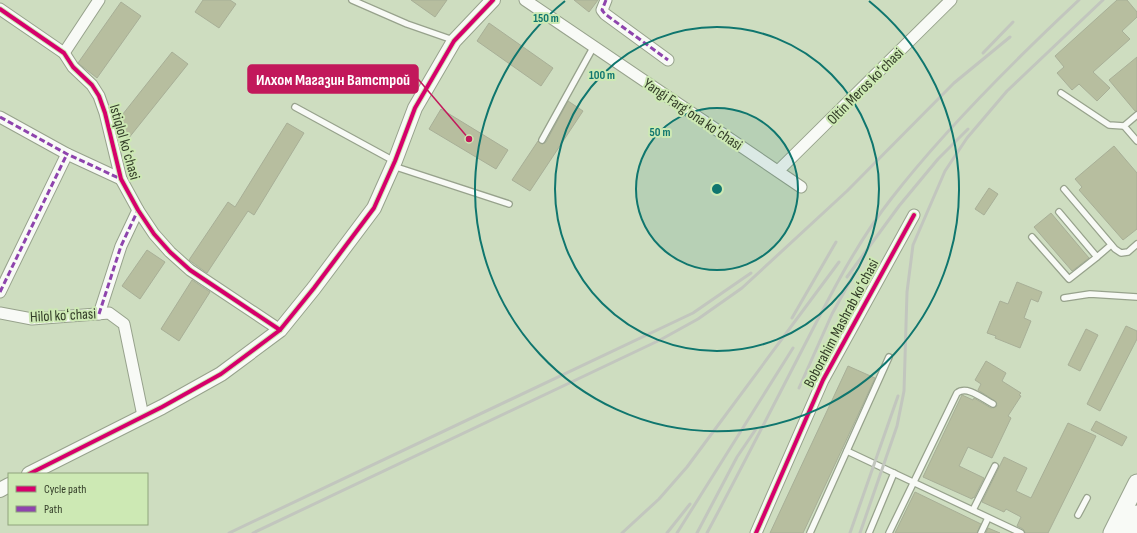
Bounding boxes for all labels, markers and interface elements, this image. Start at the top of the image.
text: 150 m [533,11,559,26]
street label: Oltin Meros koʻchasi [823,44,908,129]
callout: Илхом Магазин Ватстрой [248,65,418,93]
text: 100 m [589,68,615,83]
text: Илхом Магазин Ватстрой [256,71,410,90]
street label: Yangi Fargʻona koʻchasi [639,74,746,155]
street label: Istiqlol koʻchasi [105,102,144,182]
text: 50 m [650,125,670,140]
centre of rings [710,182,724,196]
street label: Boborahim Mashrab koʻchasi [800,256,883,391]
street label: Hilol koʻchasi [30,304,97,327]
legend [8,473,148,525]
text: Cycle path [44,482,86,497]
text: Path [44,502,62,517]

